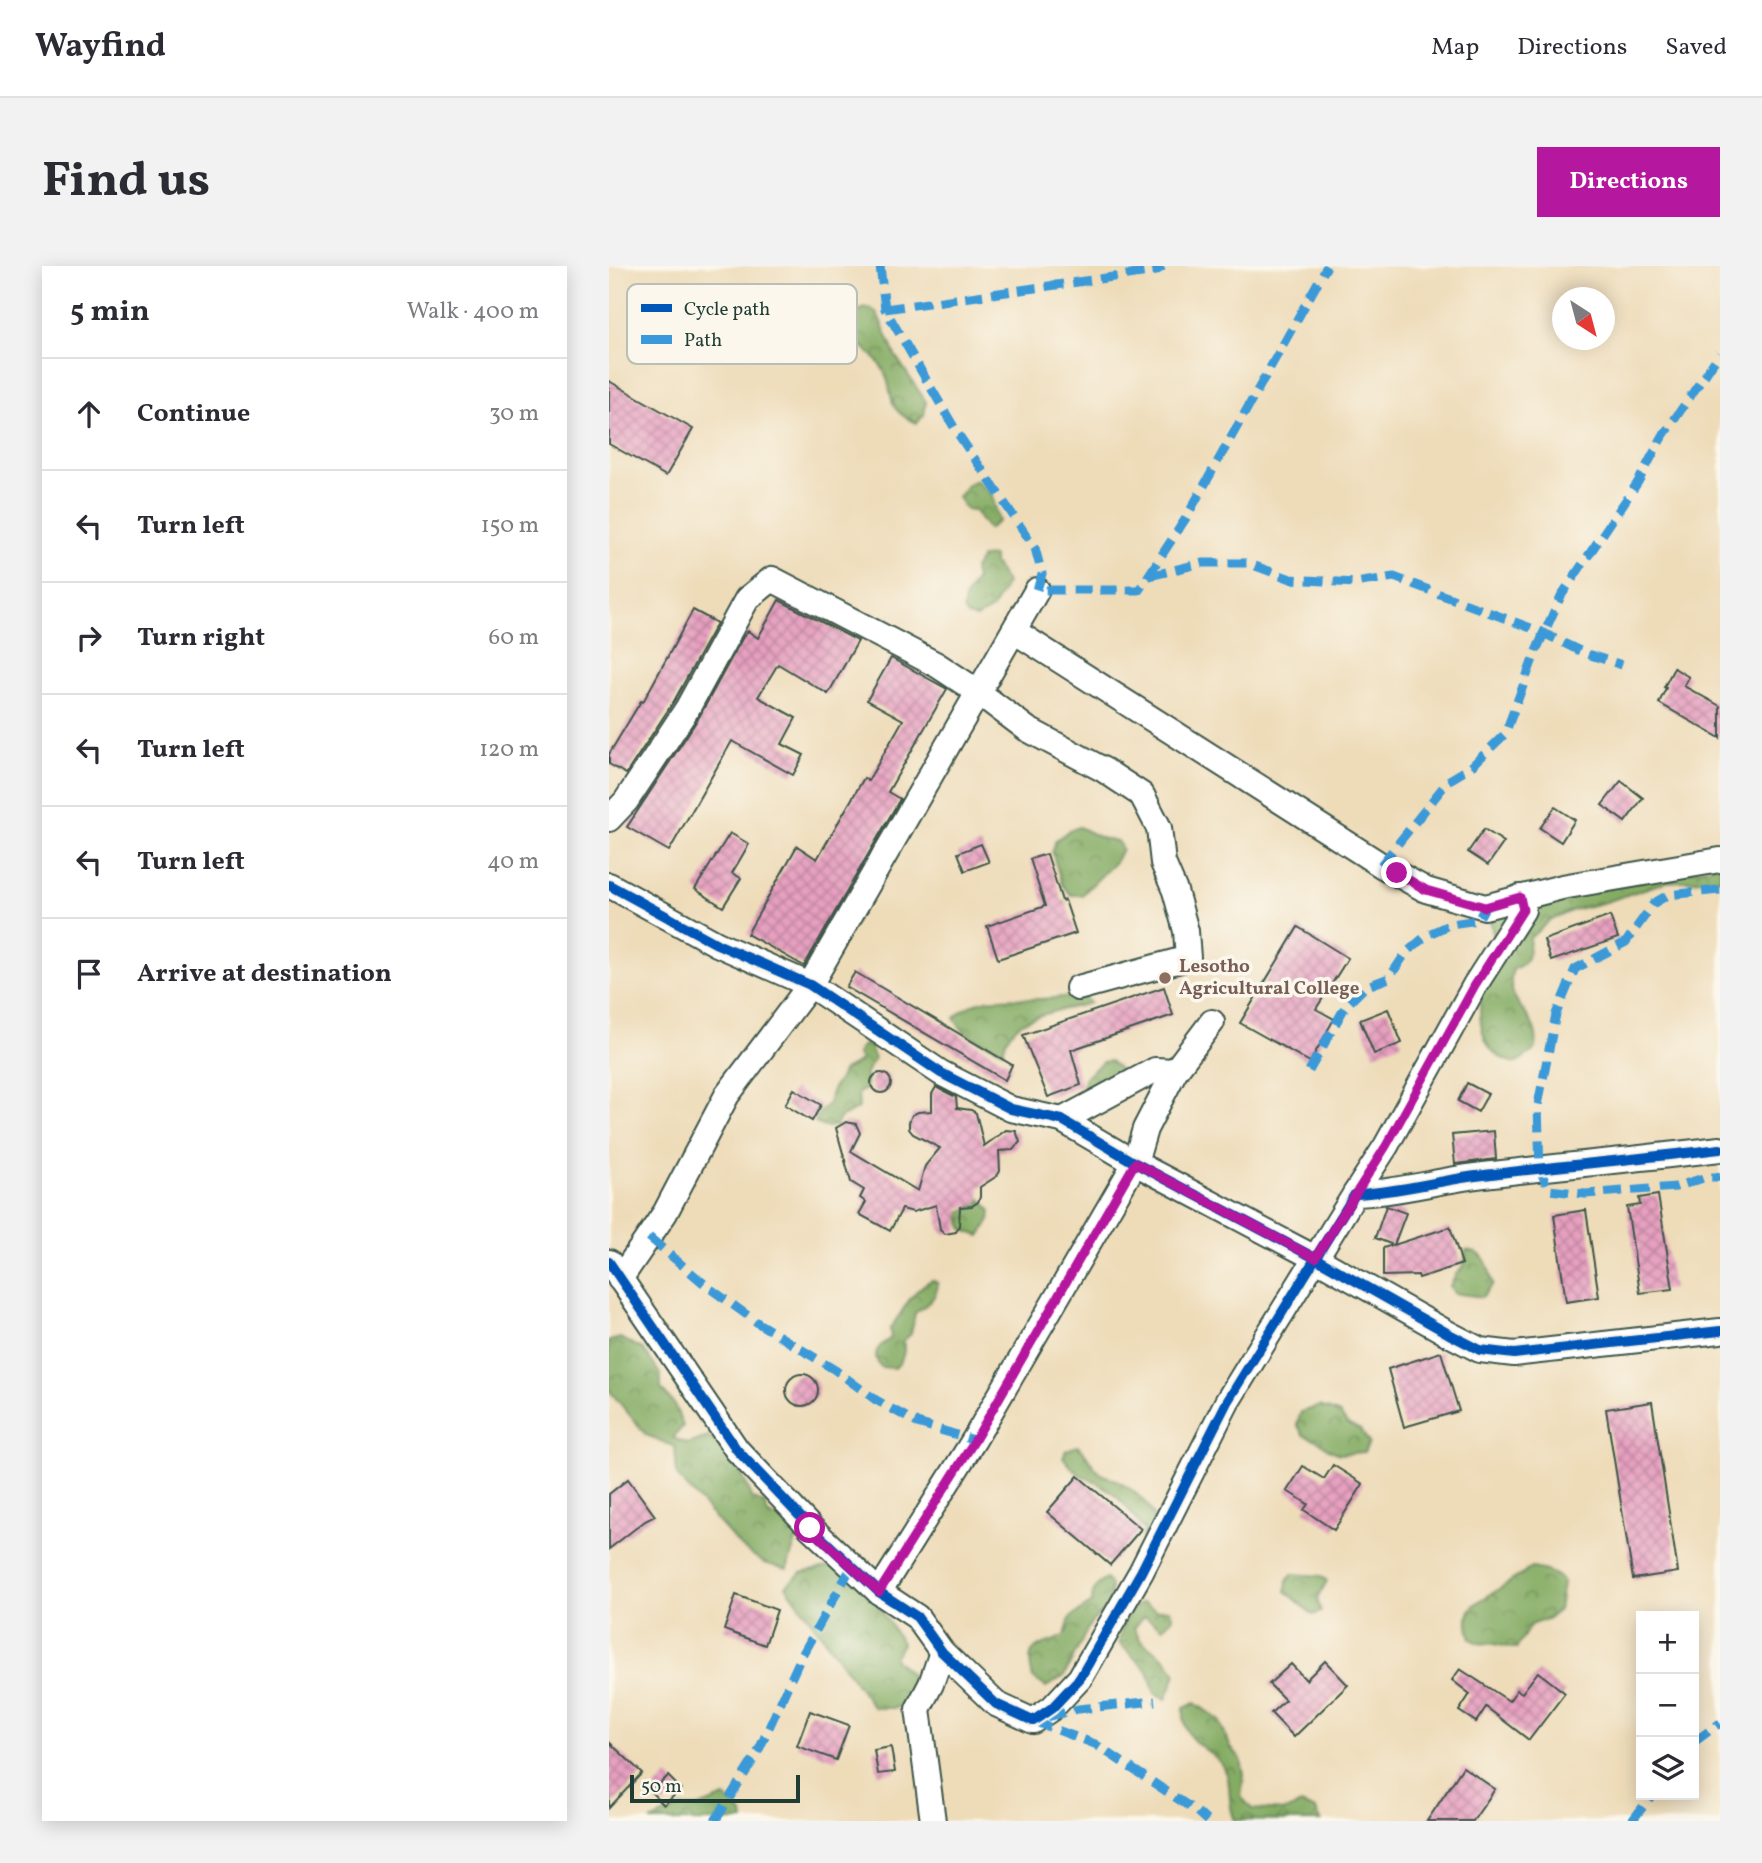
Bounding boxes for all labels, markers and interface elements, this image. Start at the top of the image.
text: Wayfind [35,25,166,71]
text: Map [1431,31,1479,65]
text: Directions [1517,31,1627,65]
text: Saved [1665,31,1727,65]
button: Directions [1537,147,1720,217]
text: Find us [42,148,210,217]
legend [627,284,857,364]
north arrow [1552,287,1615,350]
text: 5 min [70,291,150,333]
text: Walk · 400 m [407,296,539,328]
text: Cycle path [684,297,770,323]
text: Path [684,328,722,354]
icon: ahead [70,395,108,433]
text: Continue [137,396,250,432]
text: 30 m [489,398,539,430]
icon: left [70,507,108,545]
text: Turn left [137,508,245,544]
text: 150 m [481,510,539,542]
icon: right [70,619,108,657]
text: Turn right [137,620,265,656]
text: 60 m [489,622,539,654]
icon: left [70,731,108,769]
text: Turn left [137,732,245,768]
text: 120 m [479,734,539,766]
icon: left [70,843,108,881]
text: Turn left [137,844,245,880]
text: 40 m [487,846,539,878]
route end [1381,857,1412,888]
place label: Lesotho Agricultural College [1179,954,1360,1002]
icon: arrive [70,955,108,993]
text: Arrive at destination [137,956,392,992]
marker: Lesotho Agricultural College [1157,970,1173,986]
route start [794,1512,825,1543]
map controls [1636,1611,1699,1800]
button: + [1636,1611,1699,1674]
button: − [1636,1674,1699,1737]
button: layers [1636,1737,1699,1800]
scale bar [630,1772,800,1804]
text: 50 m [641,1774,682,1800]

